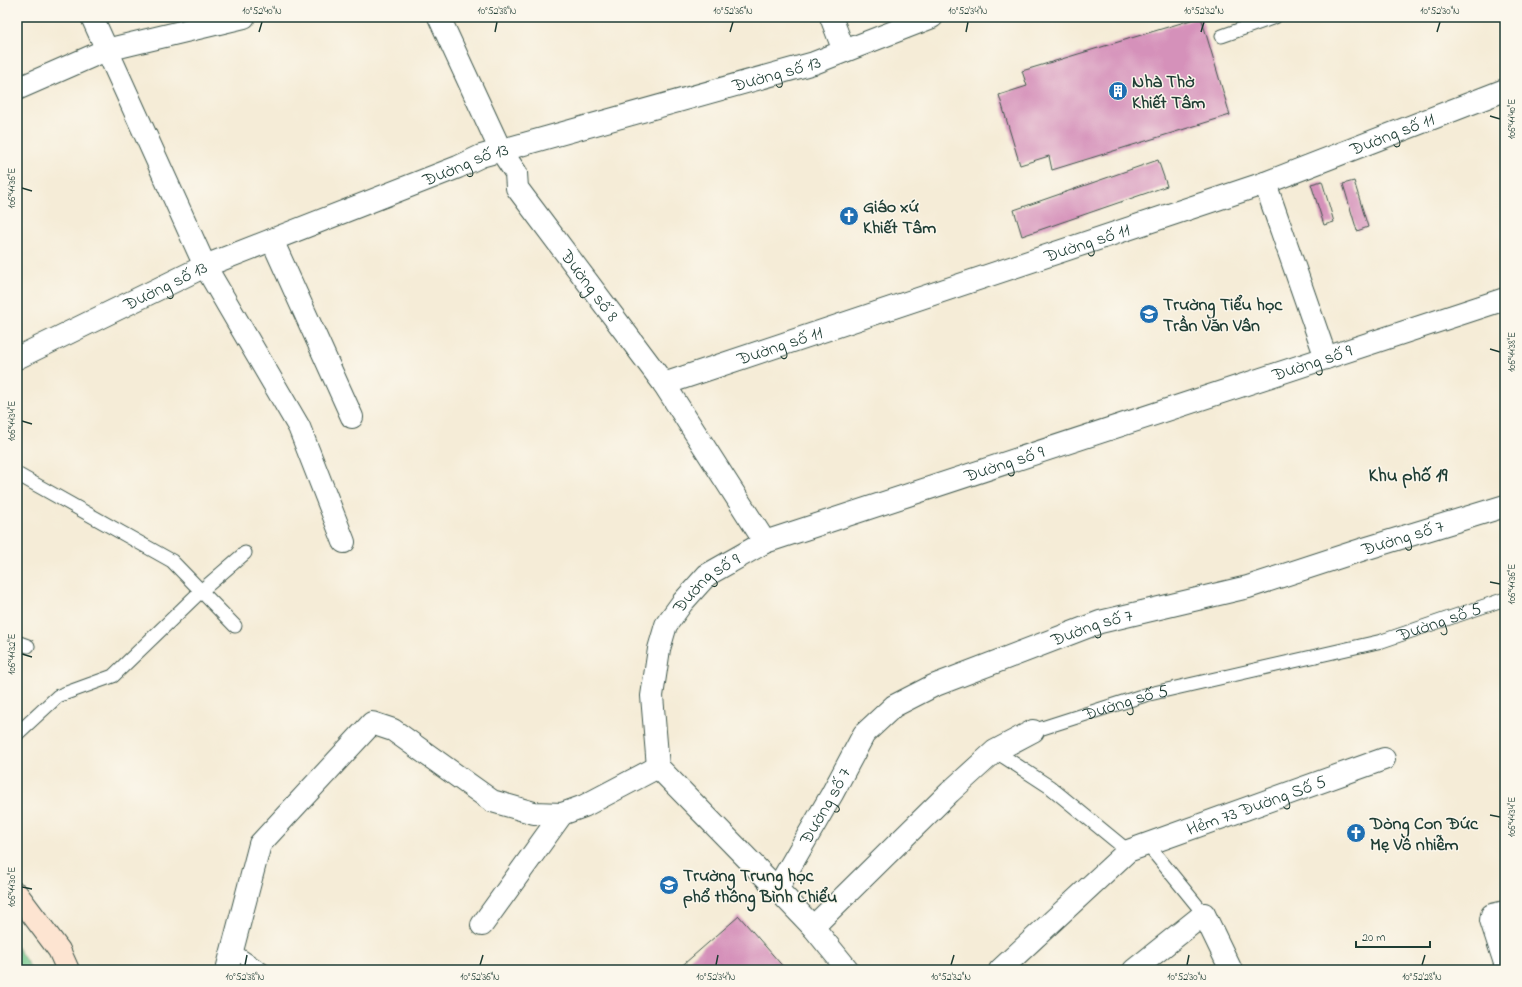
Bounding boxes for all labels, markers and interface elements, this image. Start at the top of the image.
text: 10°52'40"N [242,4,282,19]
text: 10°52'38"N [478,4,517,19]
text: 10°52'36"N [713,4,753,19]
text: 10°52'34"N [948,4,988,19]
text: 10°52'32"N [1184,4,1224,19]
text: 10°52'30"N [1420,4,1460,19]
street label: Đường số 13 [729,51,825,100]
place label: Nhà Thờ Khiết Tâm [1132,70,1205,117]
building icon: Nhà Thờ Khiết Tâm [1107,80,1129,102]
text: 106°44'40"E [1505,99,1520,139]
street label: Đường số 11 [1346,107,1439,164]
street label: Đường số 13 [418,138,512,195]
text: 106°44'36"E [5,168,20,208]
place label: Giáo xứ Khiết Tâm [863,195,936,242]
church icon: Giáo xứ Khiết Tâm [838,205,860,227]
street label: Đường số 11 [1040,218,1134,271]
street label: Đường số 8 [552,244,624,328]
street label: Đường số 13 [119,256,212,319]
place label: Trường Tiểu học Trần Văn Vân [1163,293,1283,340]
school or university icon: Trường Tiểu học Trần Văn Vân [1138,303,1160,325]
street label: Đường số 11 [733,321,827,374]
text: 106°44'38"E [1505,332,1520,372]
street label: Đường số 9 [1268,339,1357,390]
text: 106°44'34"E [5,401,20,441]
street label: Đường số 9 [960,440,1049,491]
district label: Khu phố 19 [1369,463,1448,490]
street label: Đường số 7 [1358,514,1448,564]
street label: Đường số 9 [667,547,746,620]
text: 106°44'36"E [1505,564,1520,604]
street label: Đường số 5 [1393,597,1485,650]
street label: Đường số 7 [1047,604,1136,655]
text: 106°44'32"E [5,633,20,675]
street label: Đường số 5 [1079,679,1171,729]
street label: Đường số 7 [794,763,859,851]
street label: Hẻm 73 Đường Số 5 [1184,770,1330,844]
text: 106°44'34"E [1505,797,1520,837]
place label: Dòng Con Đức Mẹ Vô nhiễm [1369,812,1479,859]
church icon: Dòng Con Đức Mẹ Vô nhiễm [1345,822,1367,844]
place label: Trường Trung học phổ thông Bình Chiểu [683,864,837,912]
text: 106°44'30"E [5,867,20,907]
school or university icon: Trường Trung học phổ thông Bình Chiểu [658,874,680,896]
scale bar [1356,923,1430,949]
text: 20 m [1362,929,1385,947]
text: 10°52'38"N [226,970,265,985]
text: 10°52'36"N [460,970,500,985]
text: 10°52'34"N [696,970,736,985]
text: 10°52'32"N [931,970,971,985]
text: 10°52'30"N [1167,970,1207,985]
text: 10°52'28"N [1402,970,1442,985]

